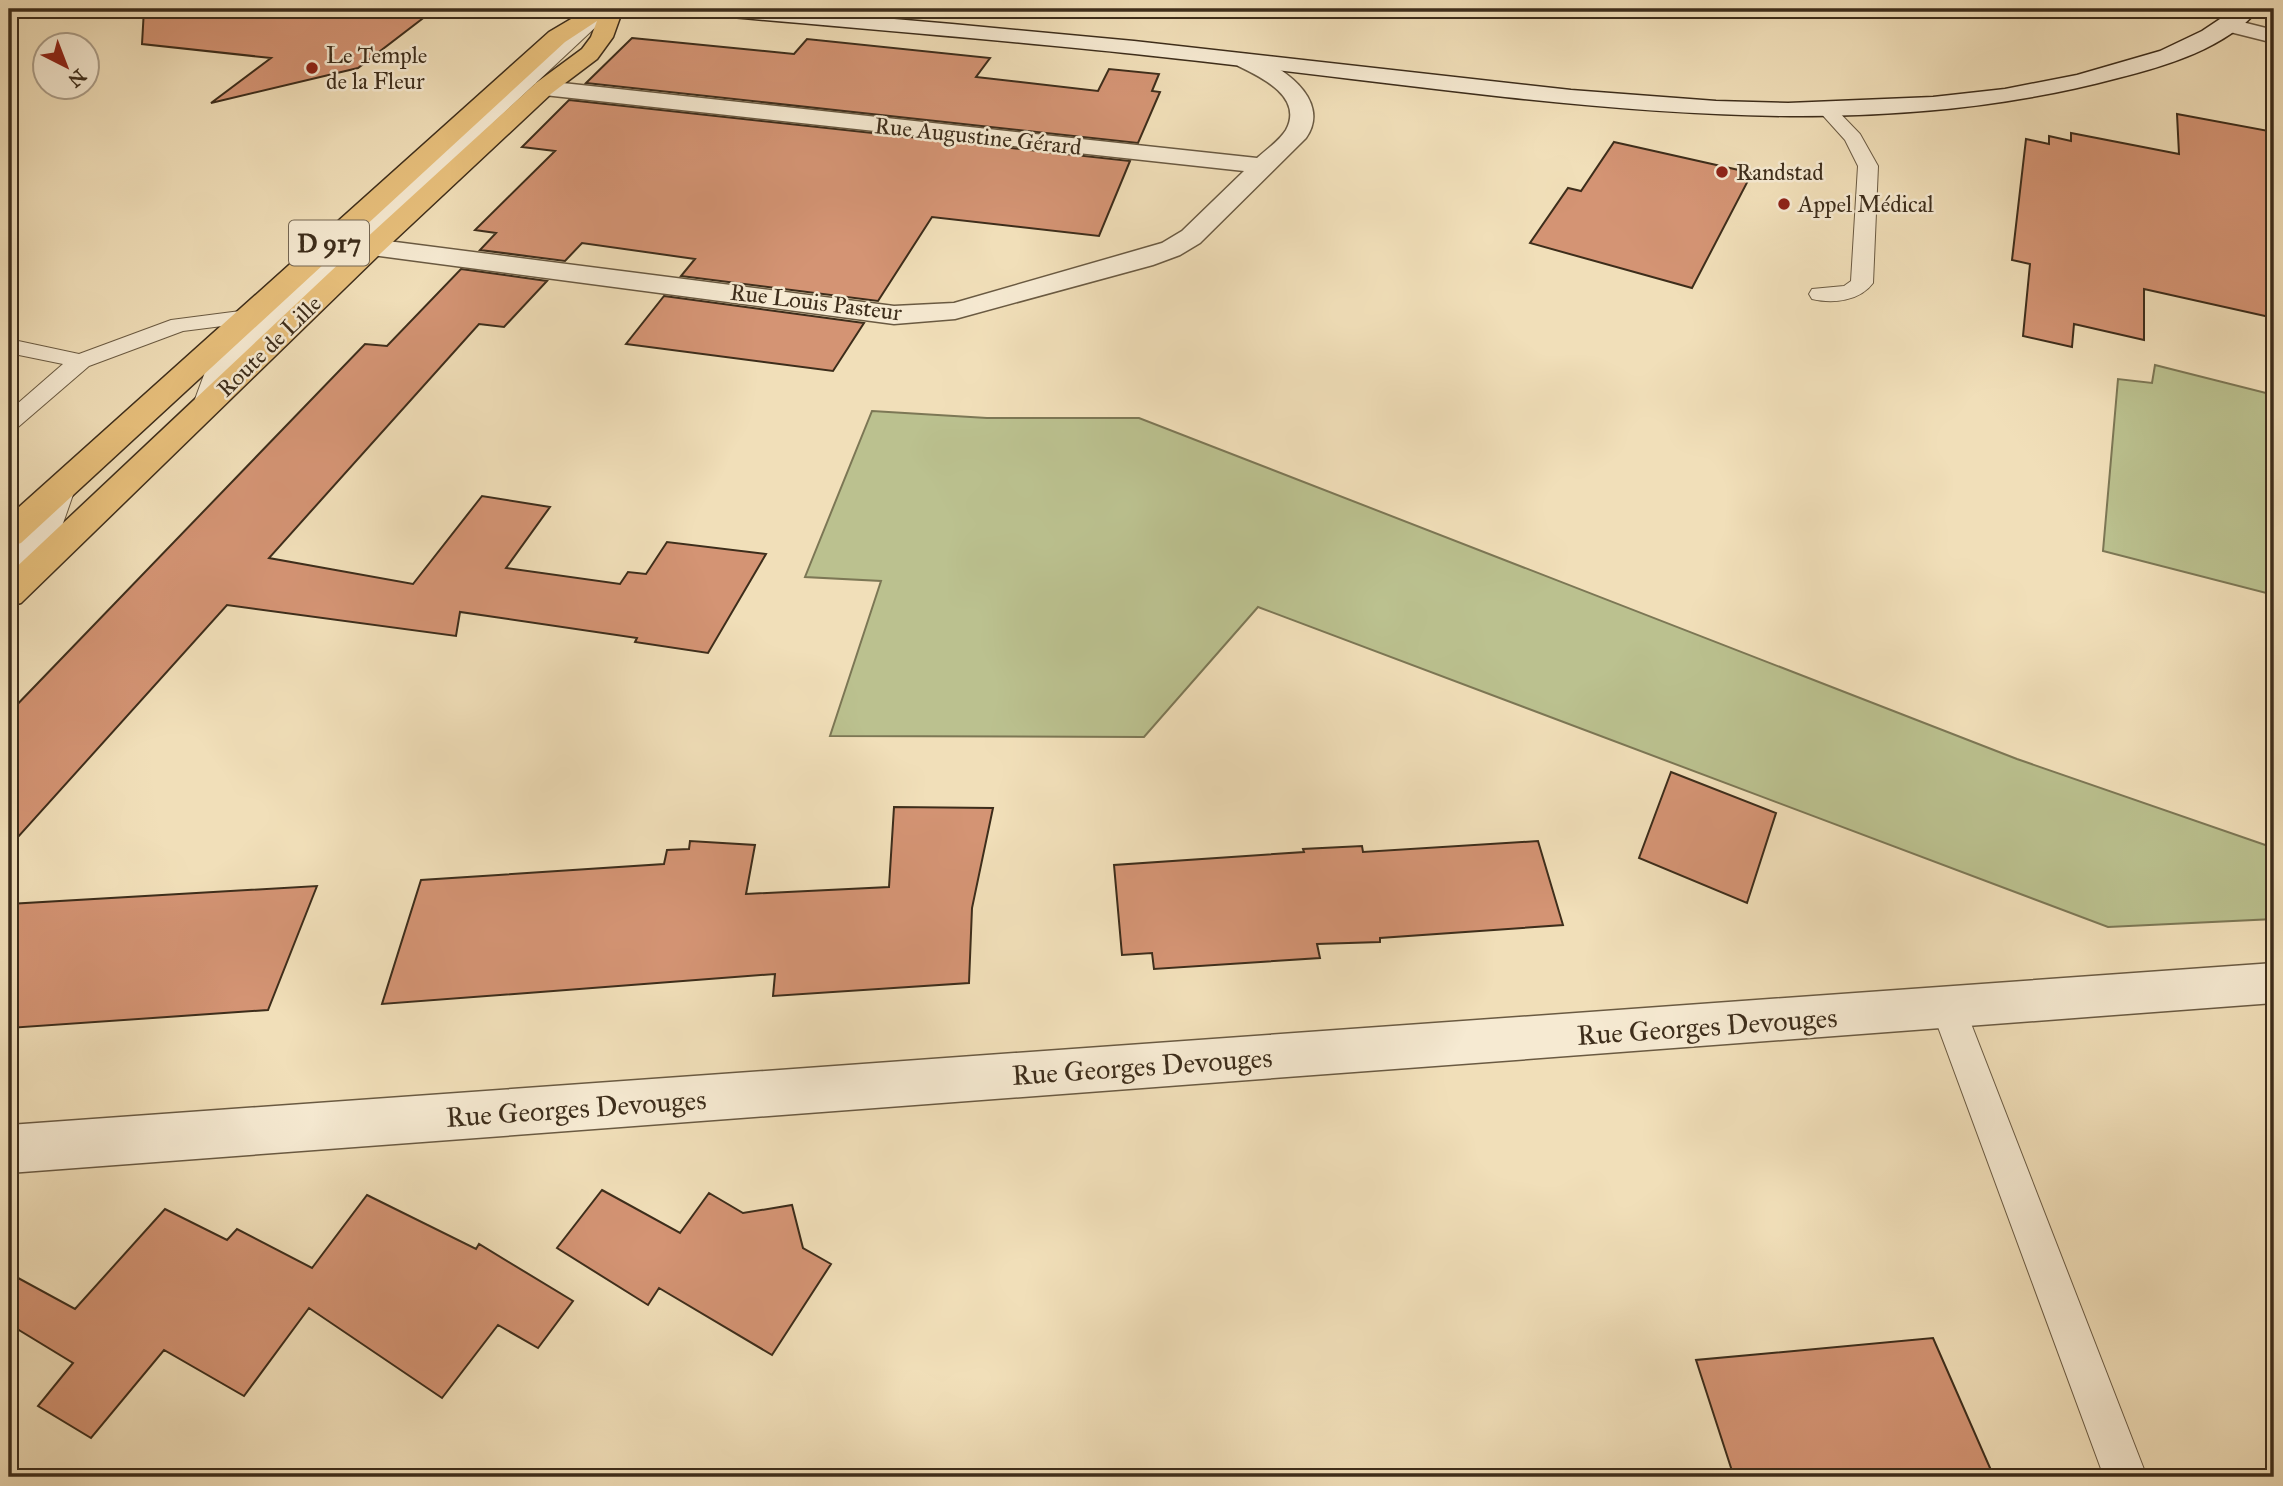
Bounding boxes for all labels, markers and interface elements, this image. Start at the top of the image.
north arrow [32,32,102,102]
place label: Le Temple de la Fleur [326,41,427,95]
marker: Le Temple de la Fleur [304,60,320,76]
text: N [63,64,91,92]
street label: Rue Augustine Gérard [873,111,1083,162]
place label: Randstad [1736,158,1824,186]
marker: Randstad [1714,164,1730,180]
place label: Appel Médical [1797,190,1935,218]
marker: Appel Médical [1776,196,1792,212]
road number: D 917 [289,220,369,266]
street label: Rue Louis Pasteur [728,278,904,326]
street label: Route de Lille [211,289,327,403]
street label: Rue Georges Devouges [1576,1000,1838,1053]
street label: Rue Georges Devouges [1011,1040,1273,1093]
street label: Rue Georges Devouges [445,1082,707,1135]

